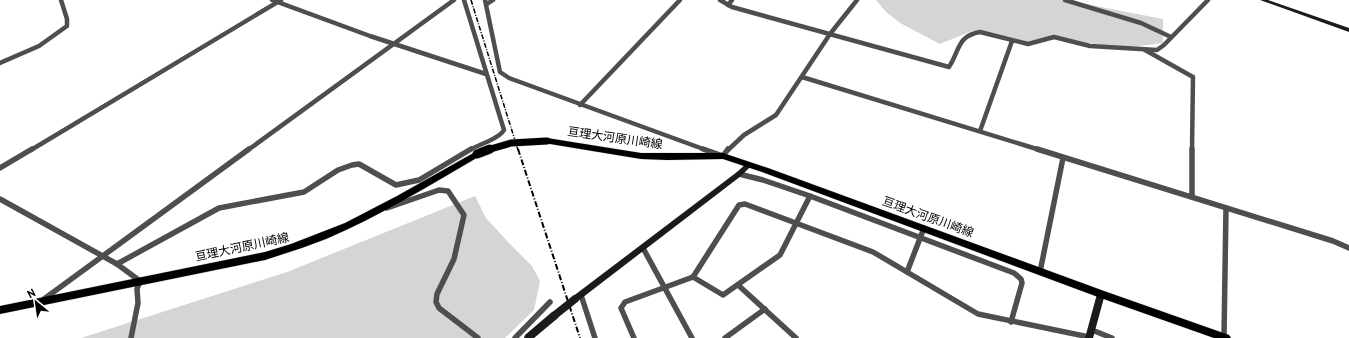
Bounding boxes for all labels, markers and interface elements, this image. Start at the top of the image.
street label: 亘理大河原川崎線 [566,123,664,152]
street label: 亘理大河原川崎線 [880,193,976,240]
street label: 亘理大河原川崎線 [193,229,290,264]
north arrow [16,282,56,322]
text: N [25,285,38,301]

